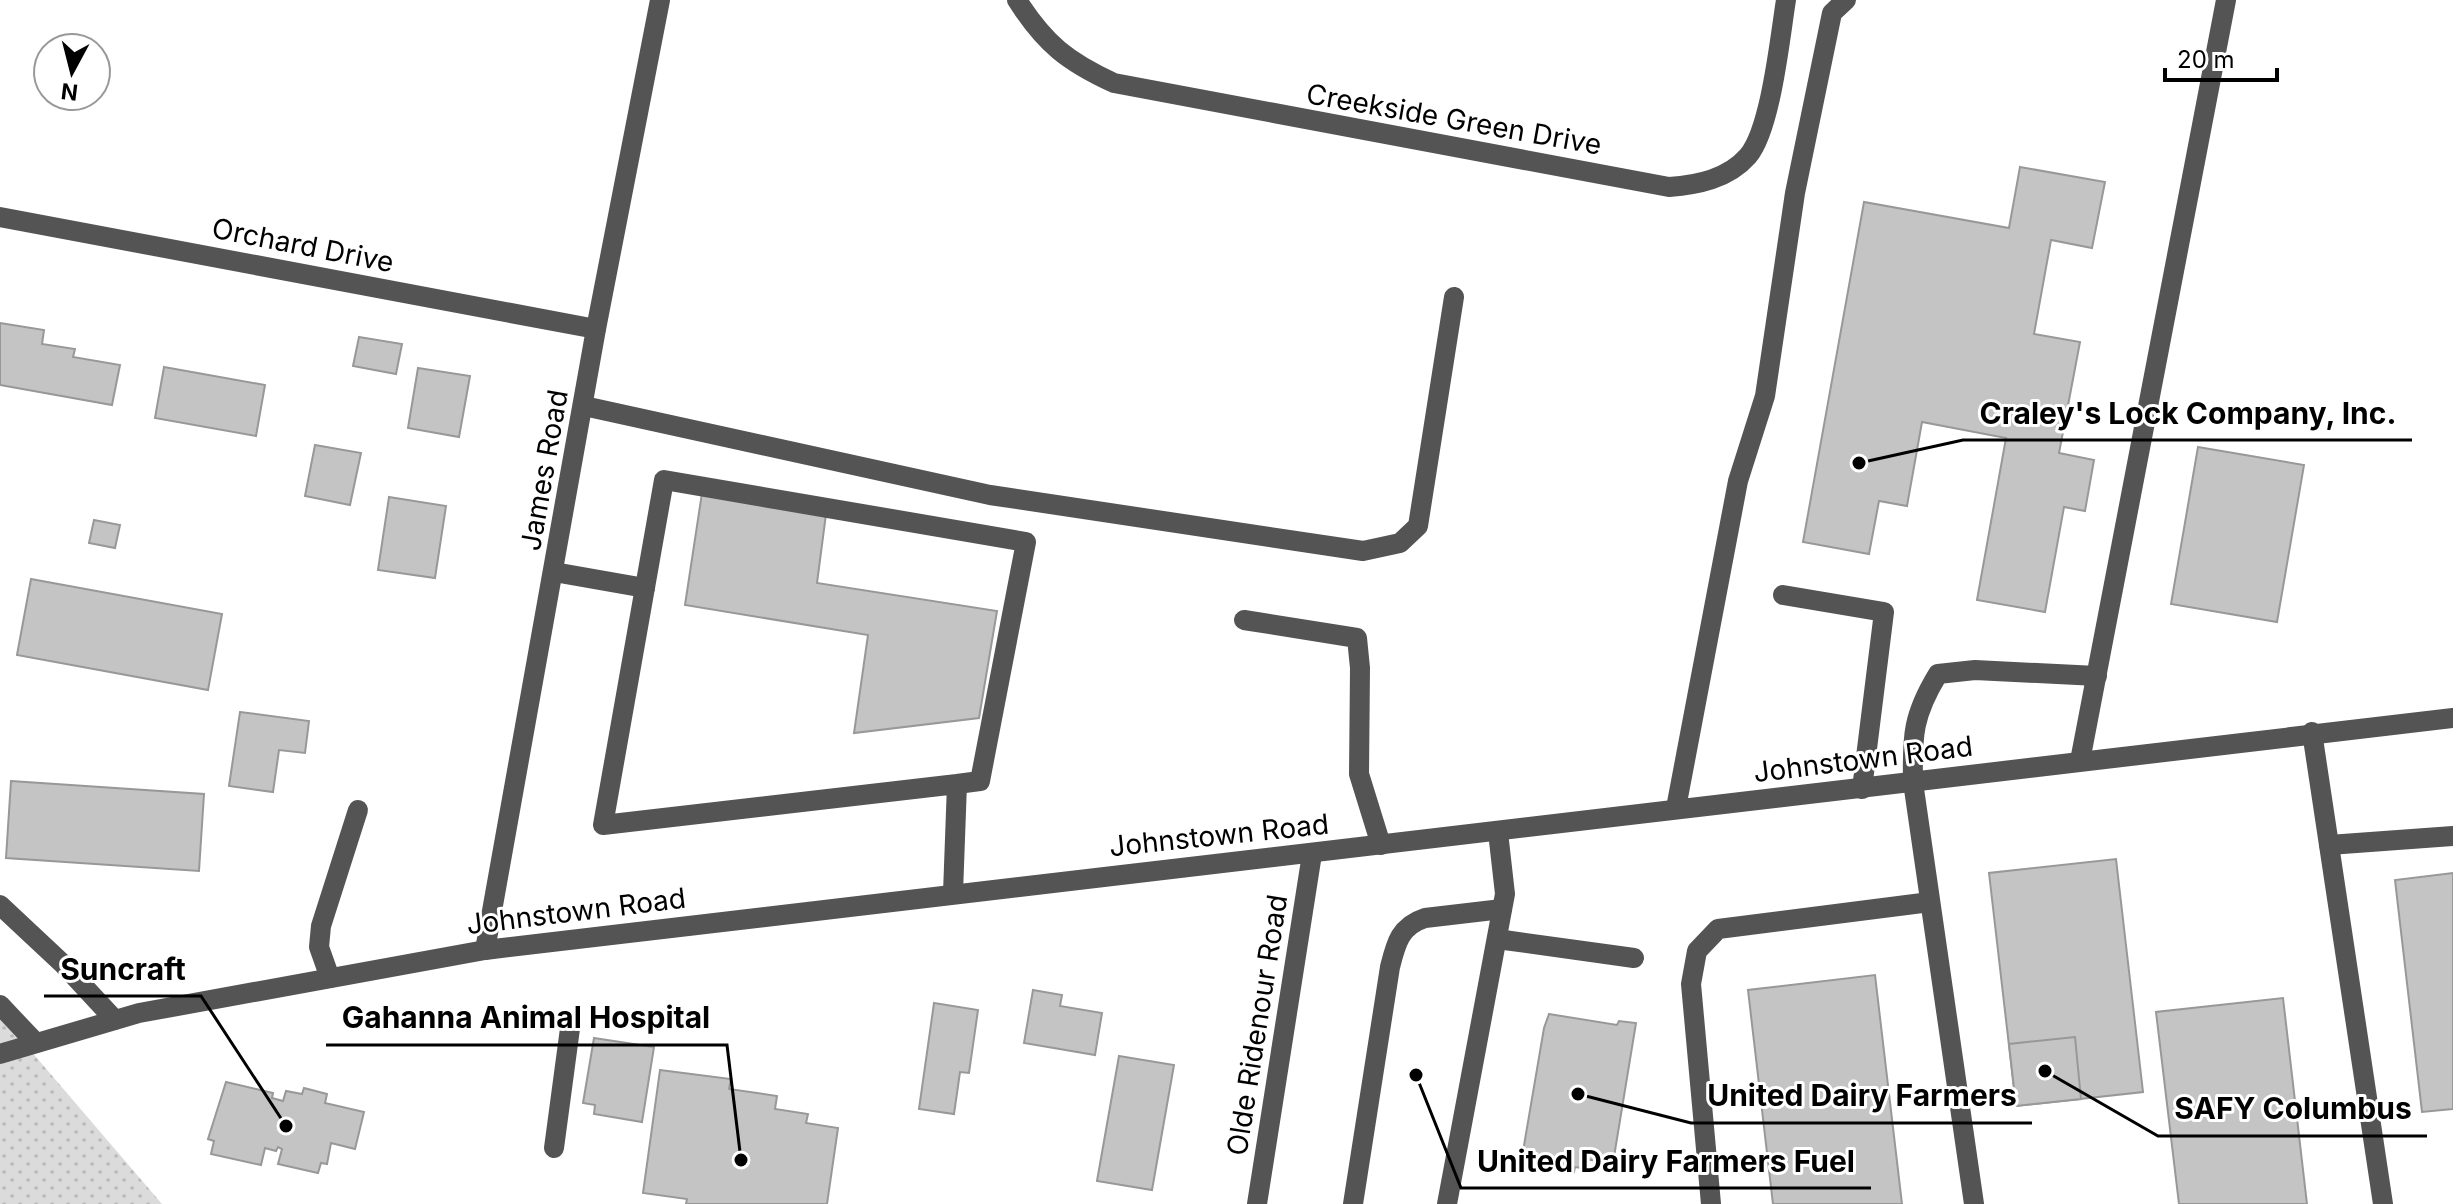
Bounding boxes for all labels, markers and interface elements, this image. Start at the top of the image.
north arrow [32,32,112,112]
scale bar [2165,32,2277,82]
text: 20 m [2177,45,2235,74]
street label: Creekside Green Drive [1304,76,1604,162]
text: N [60,78,79,106]
street label: Orchard Drive [209,211,397,279]
callout: Craley's Lock Company, Inc. [1963,386,2412,440]
street label: James Road [513,387,575,553]
text: Craley's Lock Company, Inc. [1980,395,2396,431]
street label: Johnstown Road [1751,729,1975,789]
street label: Johnstown Road [1107,807,1331,863]
street label: Johnstown Road [464,881,688,941]
street label: Olde Ridenour Road [1220,892,1294,1158]
callout: Suncraft [44,942,201,996]
text: Suncraft [60,951,186,987]
callout: Gahanna Animal Hospital [326,991,727,1045]
text: Gahanna Animal Hospital [342,999,710,1035]
callout: United Dairy Farmers [1691,1069,2032,1123]
text: United Dairy Farmers [1707,1077,2017,1113]
callout: SAFY Columbus [2158,1082,2427,1136]
text: SAFY Columbus [2174,1090,2412,1126]
callout: United Dairy Farmers Fuel [1461,1134,1871,1188]
text: United Dairy Farmers Fuel [1477,1143,1855,1179]

